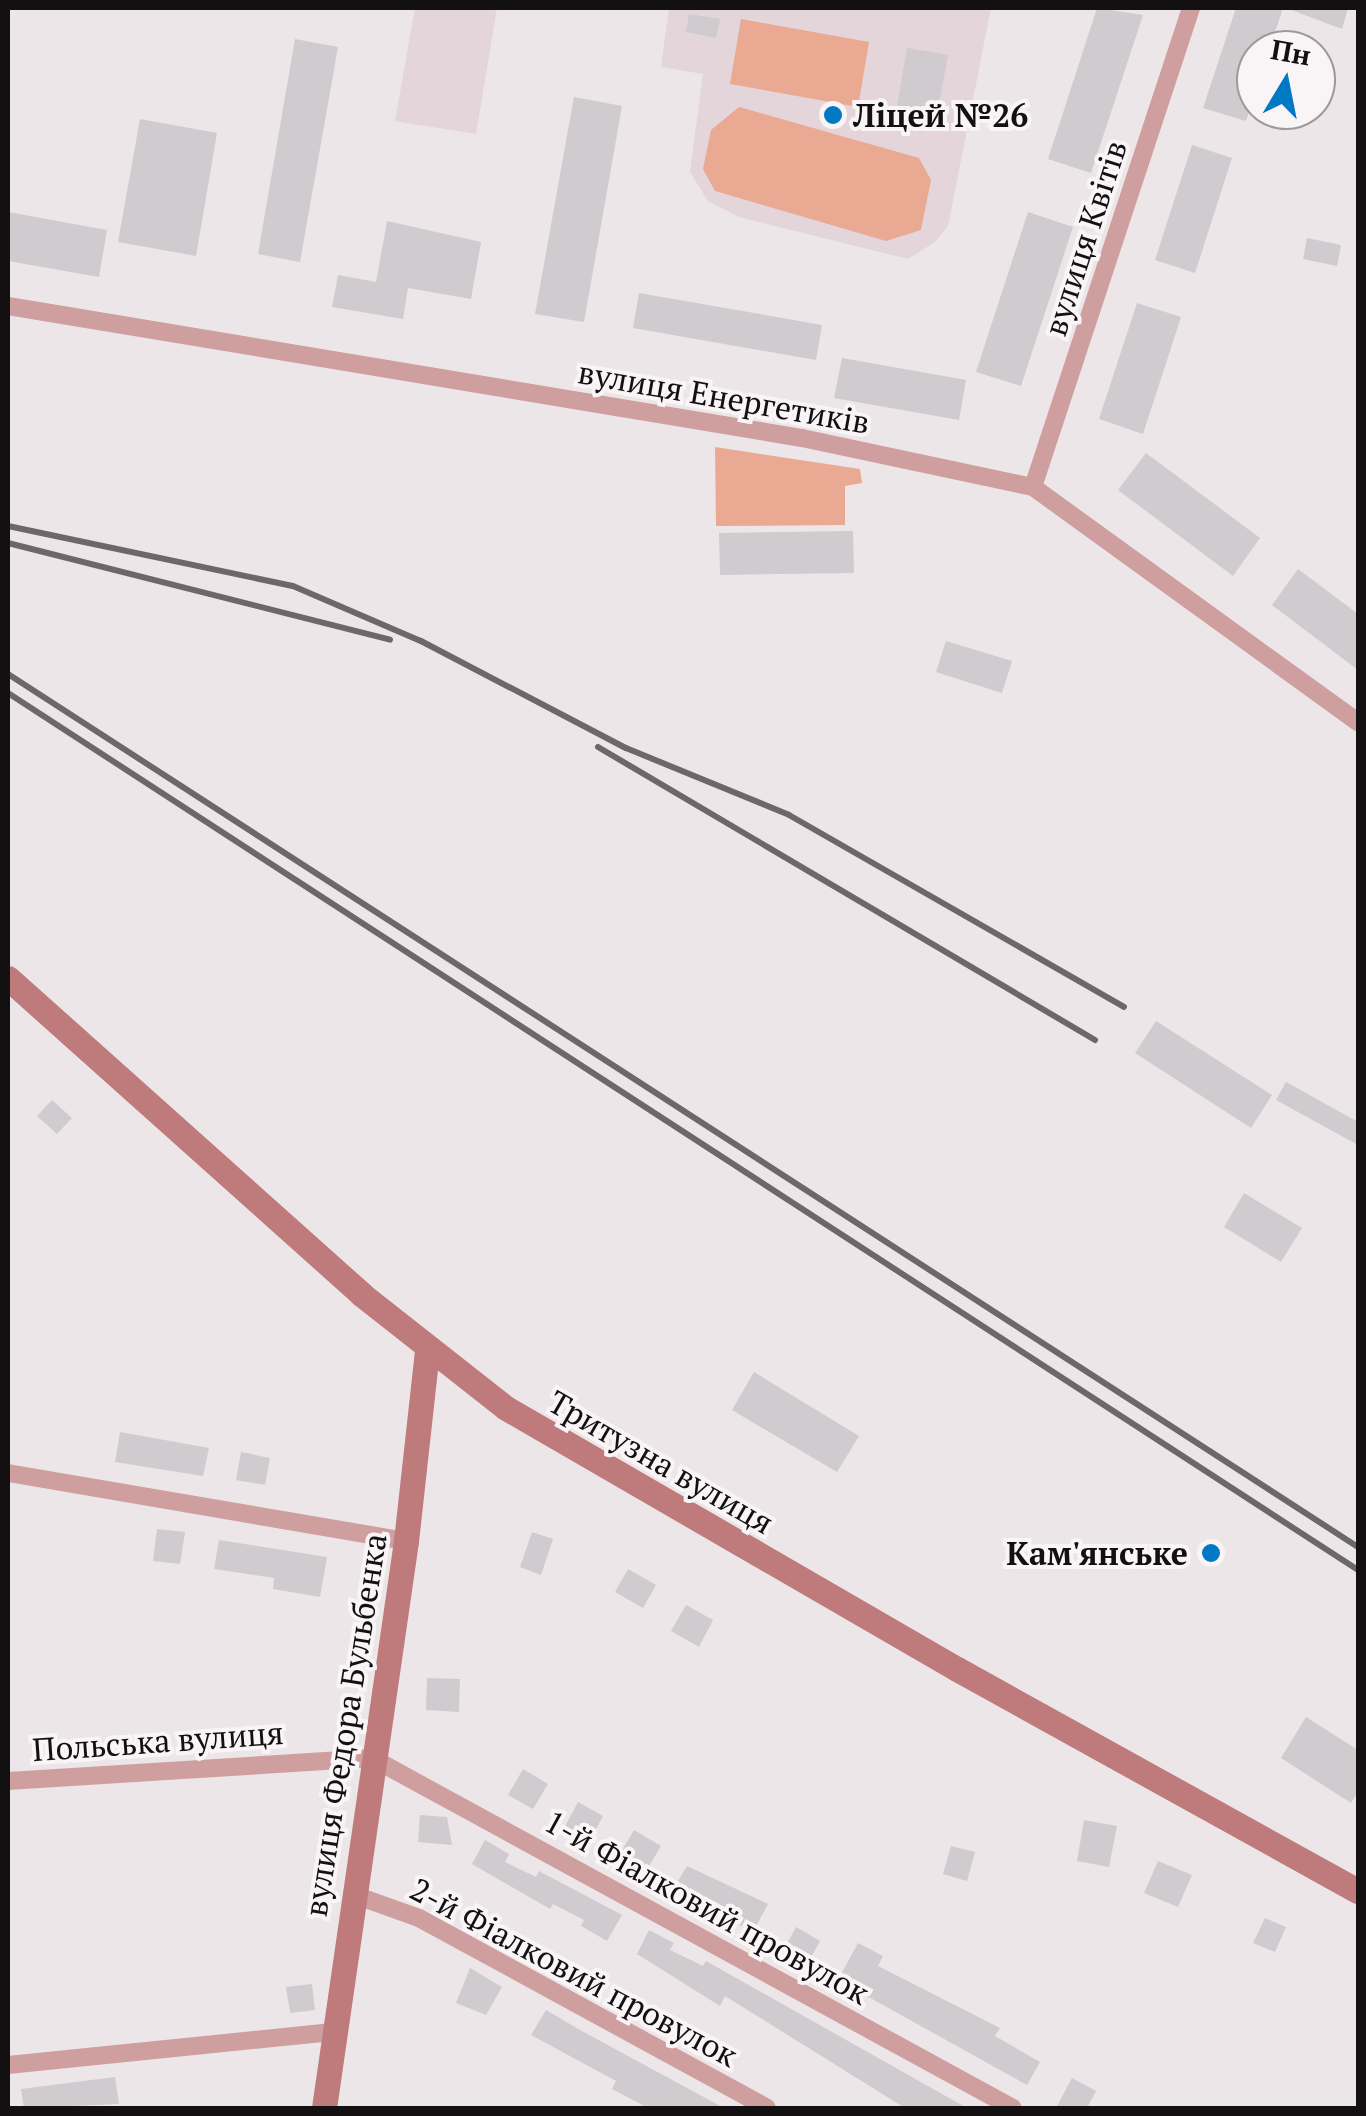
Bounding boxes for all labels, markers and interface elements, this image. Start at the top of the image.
north arrow [1236,30,1336,130]
text: Пн [1268,30,1314,74]
place label: Ліцей №26 [853,96,1028,134]
marker: Ліцей №26 [822,104,844,126]
street label: вулиця Квітів [1035,135,1135,341]
street label: вулиця Енергетиків [575,352,873,442]
street label: Тритузна вулиця [542,1382,780,1542]
street label: вулиця Федора Бульбенка [296,1531,394,1919]
place label: Кам'янське [1006,1534,1188,1572]
marker: Кам'янське [1198,1540,1224,1566]
street label: Польська вулиця [31,1713,285,1769]
street label: 1-й Фіалковий провулок [538,1802,876,2012]
street label: 2-й Фіалковий провулок [404,1869,744,2075]

